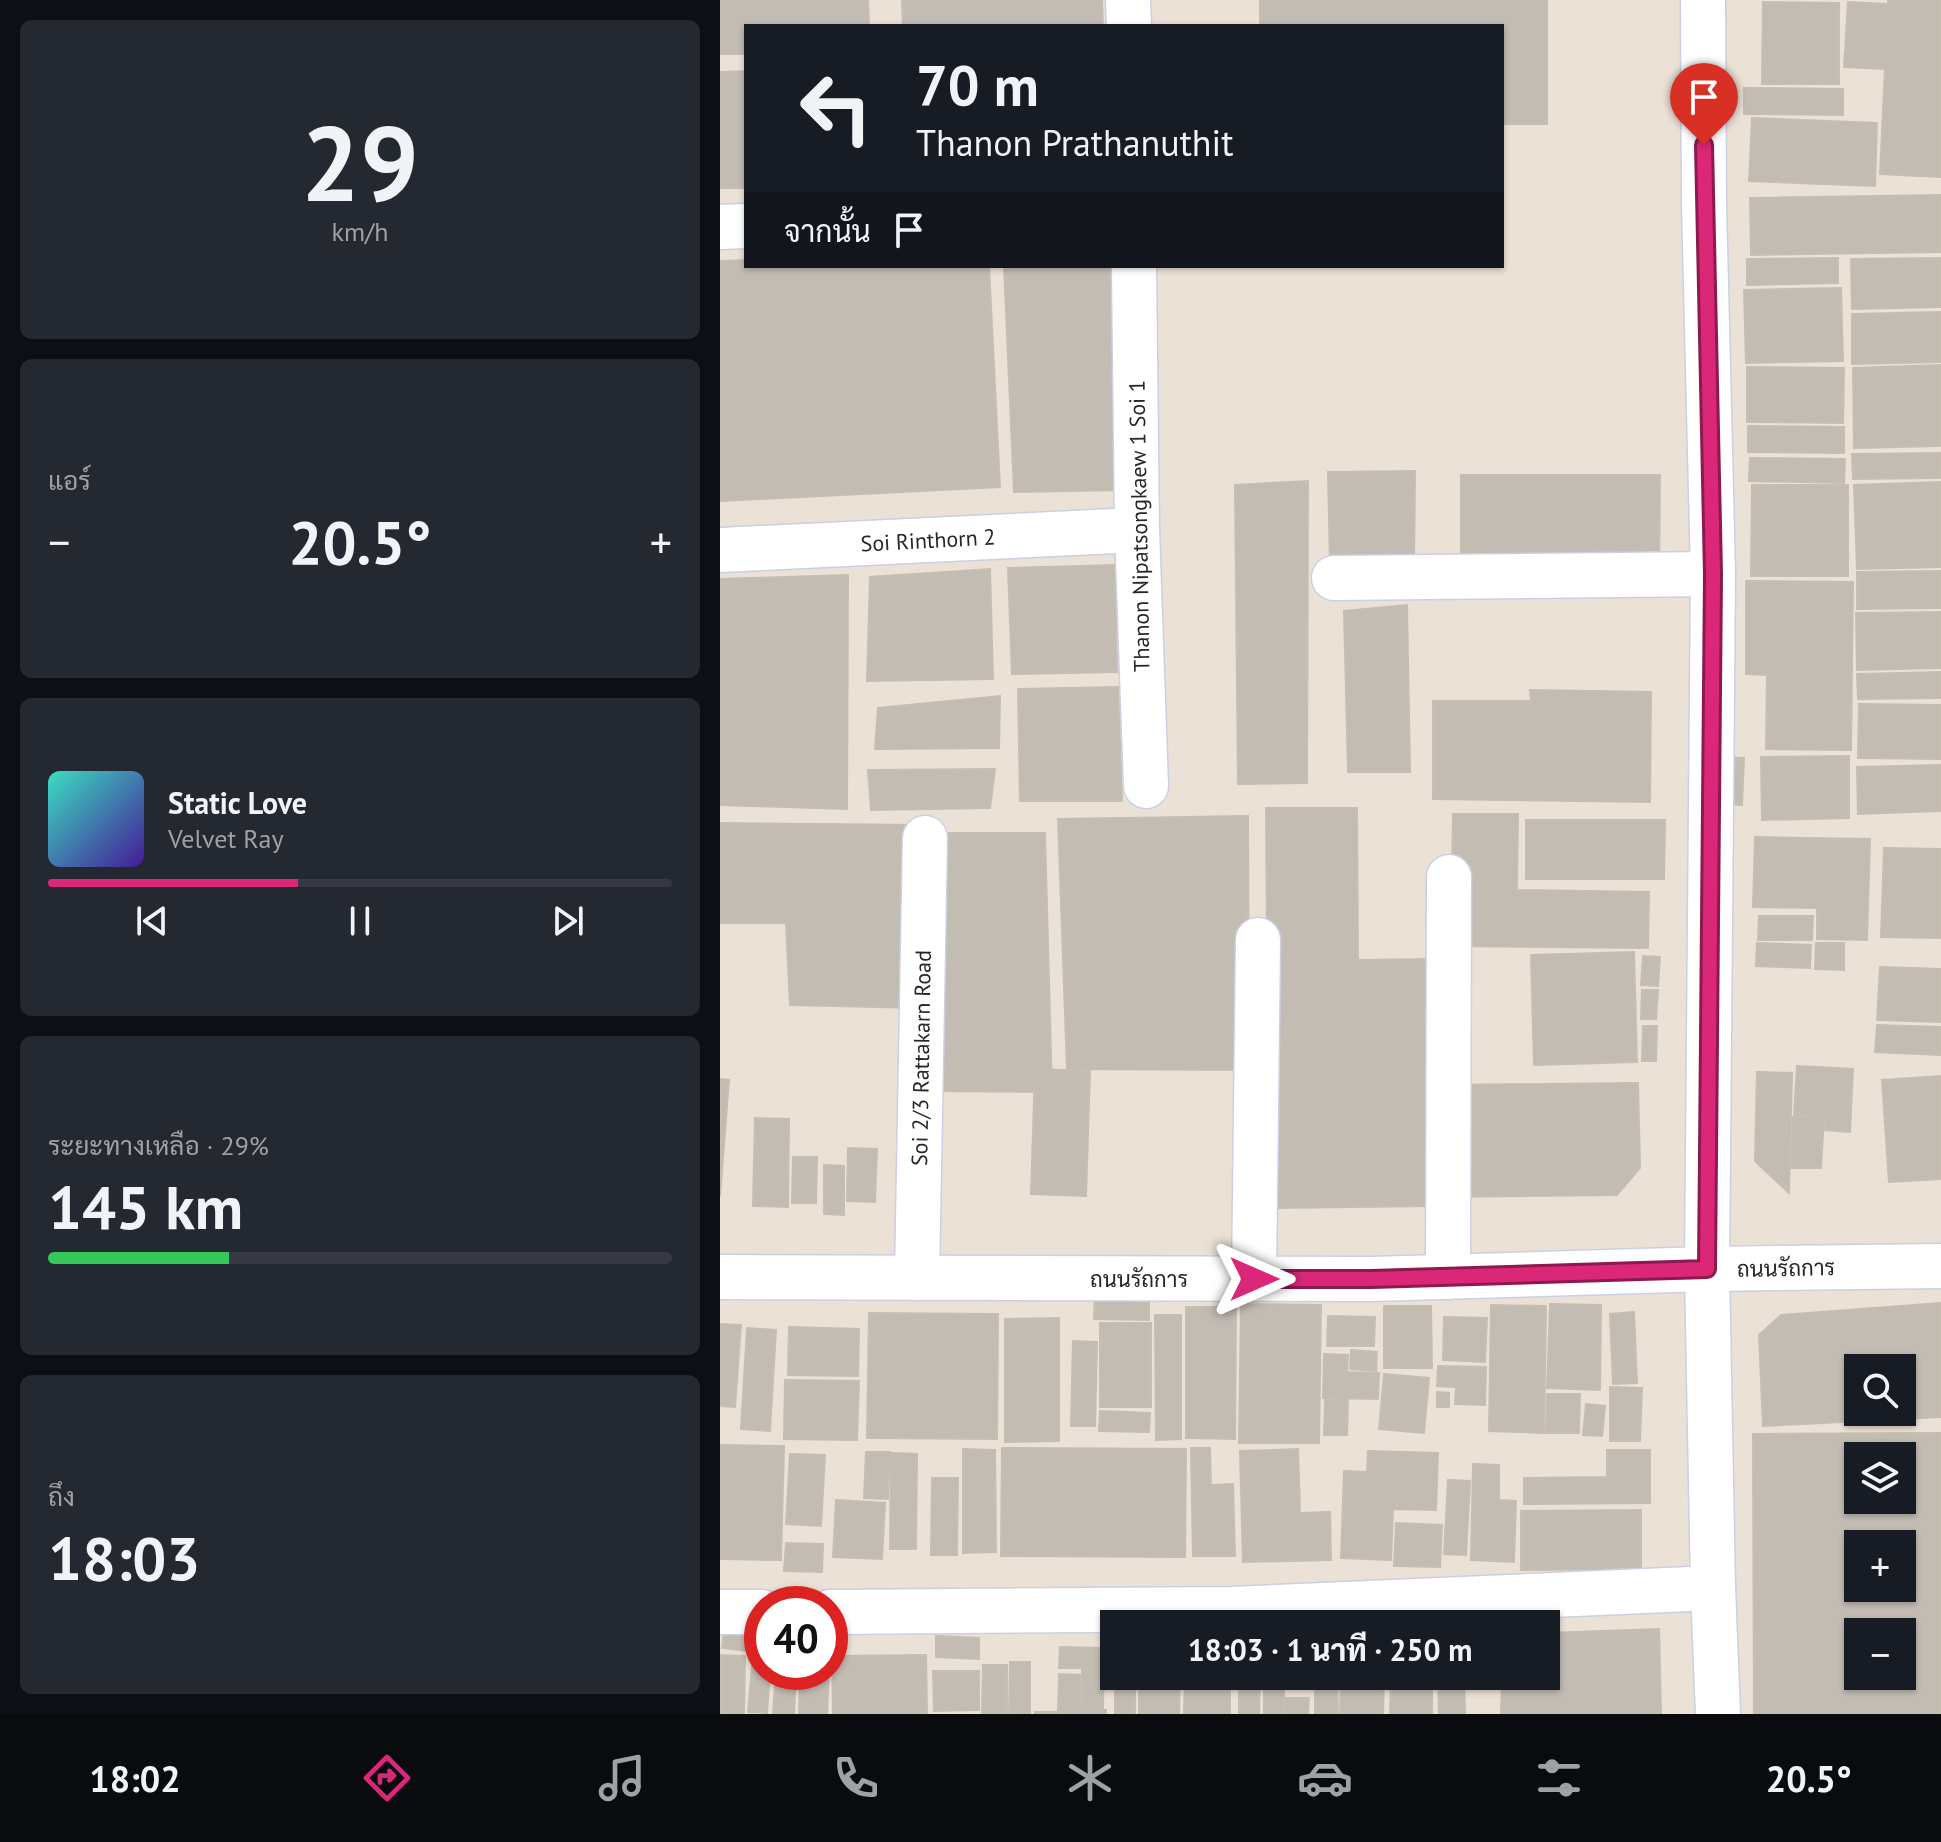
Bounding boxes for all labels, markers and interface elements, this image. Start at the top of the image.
text: 70 m [916,49,1039,121]
icon: left [784,56,888,160]
pin [1670,63,1738,145]
icon: arrive [1682,75,1726,119]
text: 29 [301,95,419,230]
text: Thanon Prathanuthit [916,119,1233,166]
icon: arrive [887,208,931,252]
text: จากนั้น [784,211,871,250]
text: km/h [332,215,389,248]
street label: Thanon Nipatsongkaew 1 Soi 1 [1122,380,1156,672]
text: แอร์ [48,464,91,497]
text: 20.5° [288,503,432,581]
text: − [48,513,70,570]
text: + [650,513,672,570]
street label: Soi Rinthorn 2 [860,522,996,558]
text: Static Love [168,783,307,822]
text: Velvet Ray [168,822,284,855]
icon: previous [130,899,174,943]
icon: pause [338,899,382,943]
icon: next [546,899,590,943]
street label: Soi 2/3 Rattakarn Road [905,950,937,1166]
text: ระยะทางเหลือ · 29% [48,1129,269,1162]
text: 145 km [48,1168,243,1246]
position arrow [1212,1237,1296,1321]
street label: ถนนรัถการ [1737,1253,1835,1283]
street label: ถนนรัถการ [1090,1265,1188,1293]
map controls [1844,1354,1916,1690]
button: search [1844,1354,1916,1426]
button: layers [1844,1442,1916,1514]
text: ถึง [48,1480,75,1513]
text: 18:03 [48,1519,200,1597]
button: + [1844,1530,1916,1602]
speed limit sign: 40 [744,1586,848,1690]
button: − [1844,1618,1916,1690]
text: 18:03 · 1 นาที · 250 m [1188,1630,1472,1669]
icon: directions [359,1750,415,1806]
icon: music [594,1750,650,1806]
icon: phone [828,1750,884,1806]
icon: climate [1062,1750,1118,1806]
icon: car [1297,1750,1353,1806]
icon: filters [1531,1750,1587,1806]
text: 18:02 [89,1755,181,1802]
text: 20.5° [1766,1755,1852,1802]

